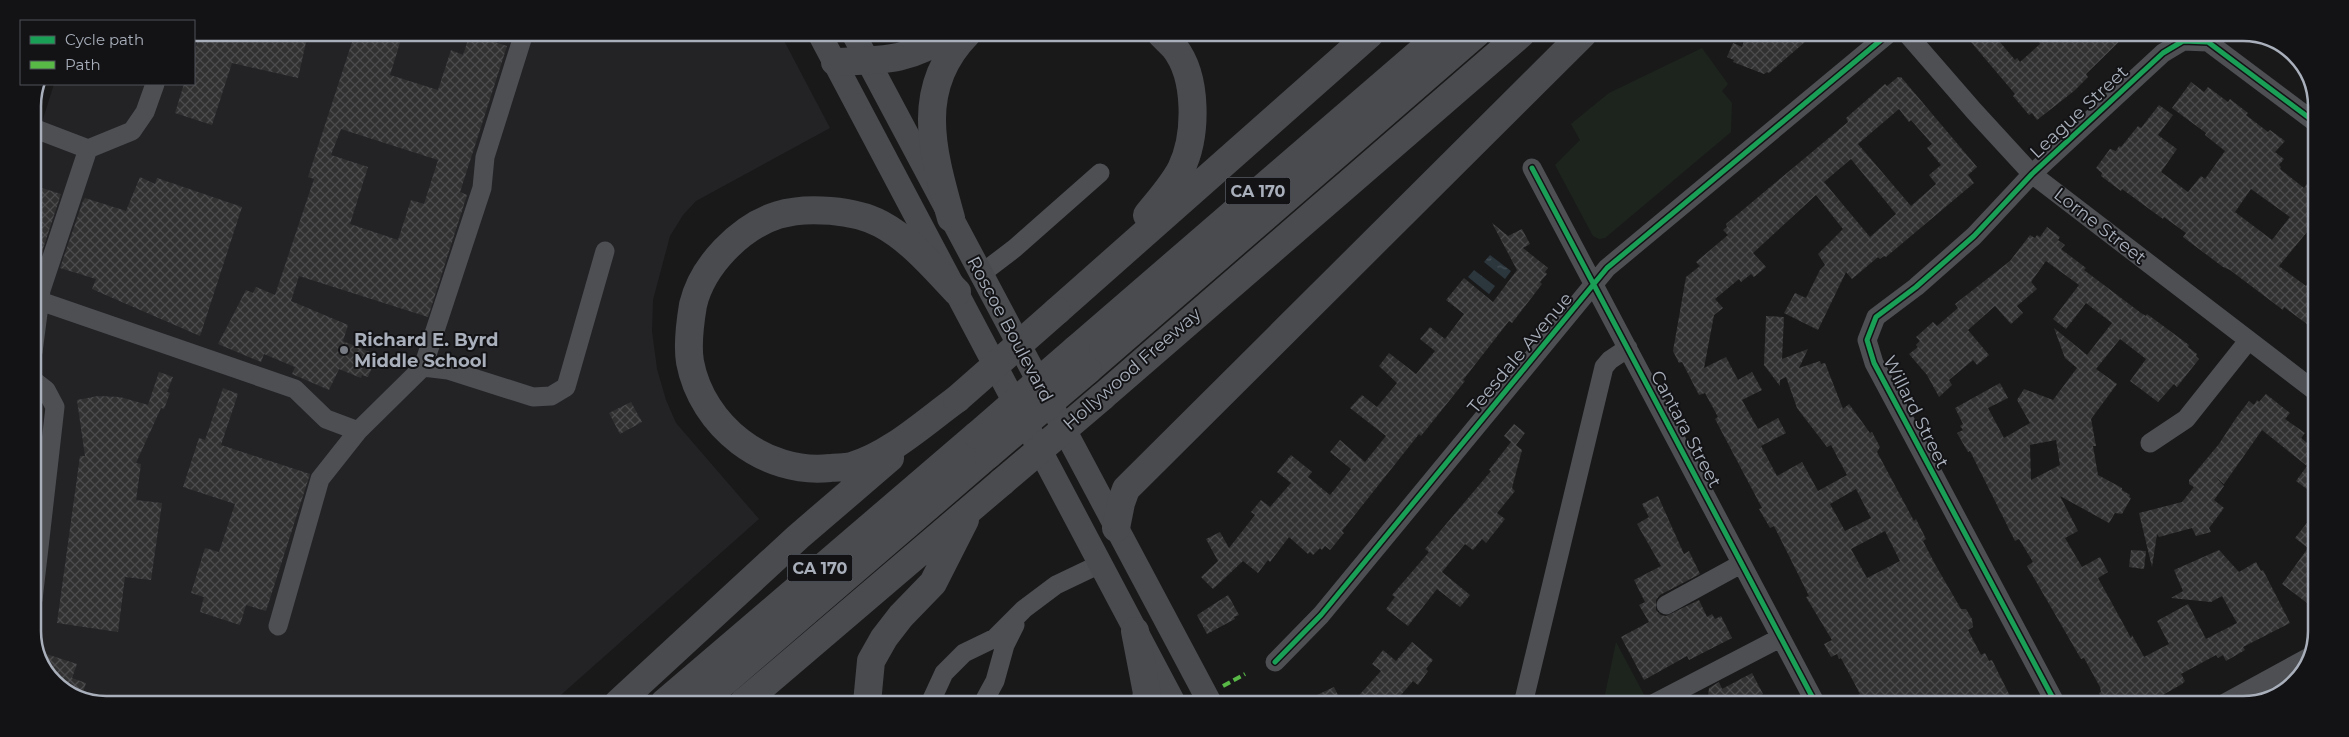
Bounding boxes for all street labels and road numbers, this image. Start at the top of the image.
street label: League Street [2025,61,2133,163]
road number: CA 170 [1226,178,1290,205]
street label: Lorne Street [2049,183,2151,269]
street label: Roscoe Boulevard [962,252,1058,406]
street label: Teesdale Avenue [1463,288,1577,418]
street label: Hollywood Freeway [1059,303,1206,435]
street label: Willard Street [1878,352,1954,472]
street label: Cantara Street [1646,367,1726,491]
road number: CA 170 [788,554,852,582]

